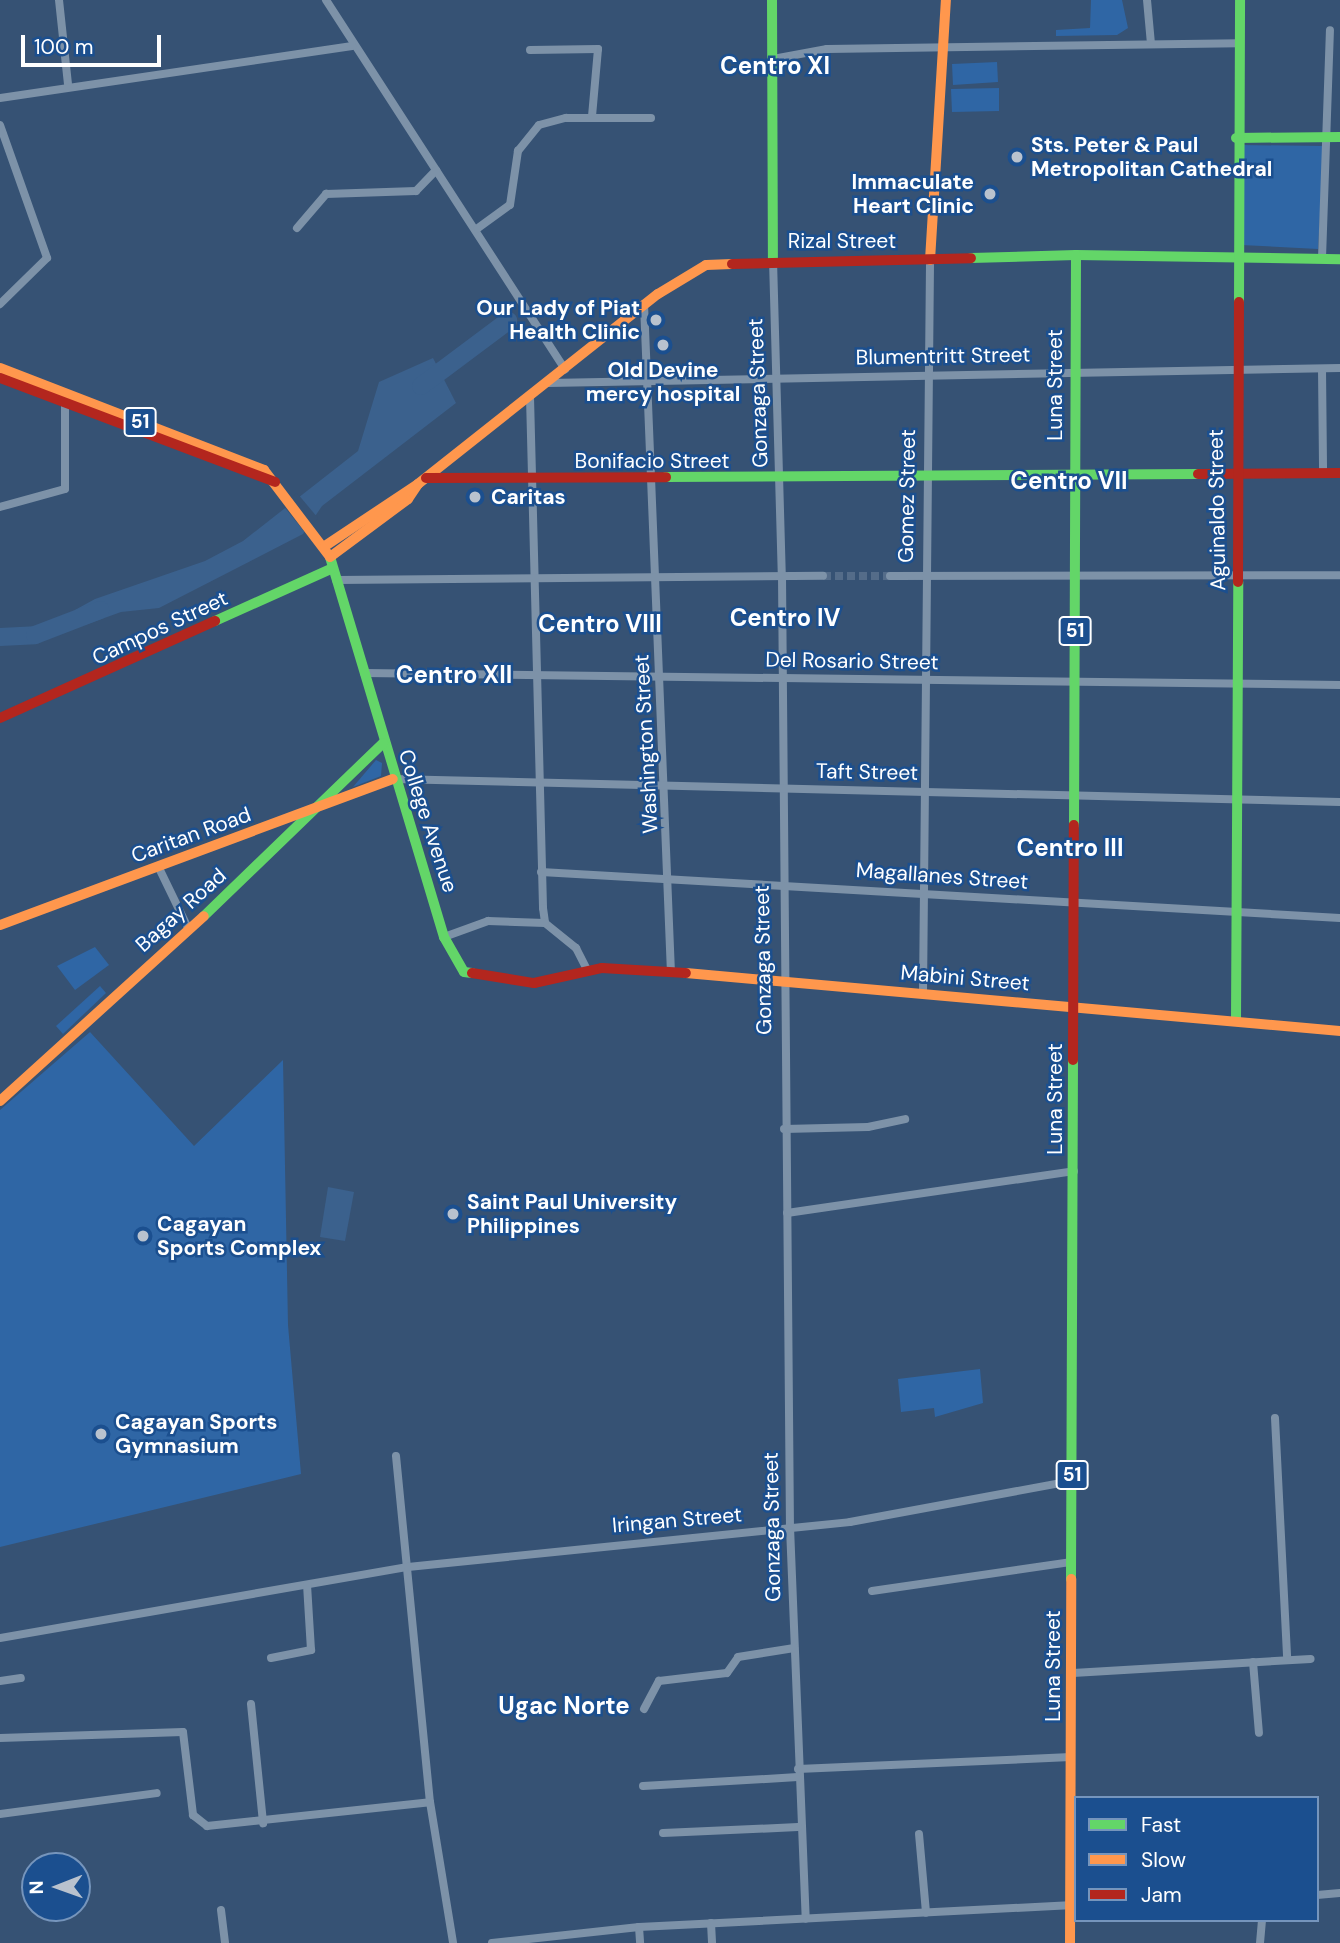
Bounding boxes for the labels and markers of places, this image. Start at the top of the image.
place label: Sts. Peter & Paul Metropolitan Cathedral [1031,132,1272,182]
marker: Sts. Peter & Paul Metropolitan Cathedral [1009,149,1025,165]
place label: Immaculate Heart Clinic [852,169,974,219]
marker: Immaculate Heart Clinic [980,184,1000,204]
place label: Our Lady of Piat Health Clinic [476,295,640,345]
marker: Our Lady of Piat Health Clinic [646,310,666,330]
marker: Old Devine mercy hospital [653,335,673,355]
place label: Old Devine mercy hospital [586,357,740,407]
place label: Caritas [491,484,566,510]
marker: Caritas [465,487,485,507]
place label: Saint Paul University Philippines [467,1189,677,1239]
marker: Saint Paul University Philippines [445,1206,461,1222]
place label: Cagayan Sports Complex [157,1211,321,1261]
marker: Cagayan Sports Complex [135,1228,151,1244]
place label: Cagayan Sports Gymnasium [115,1409,277,1459]
marker: Cagayan Sports Gymnasium [93,1426,109,1442]

